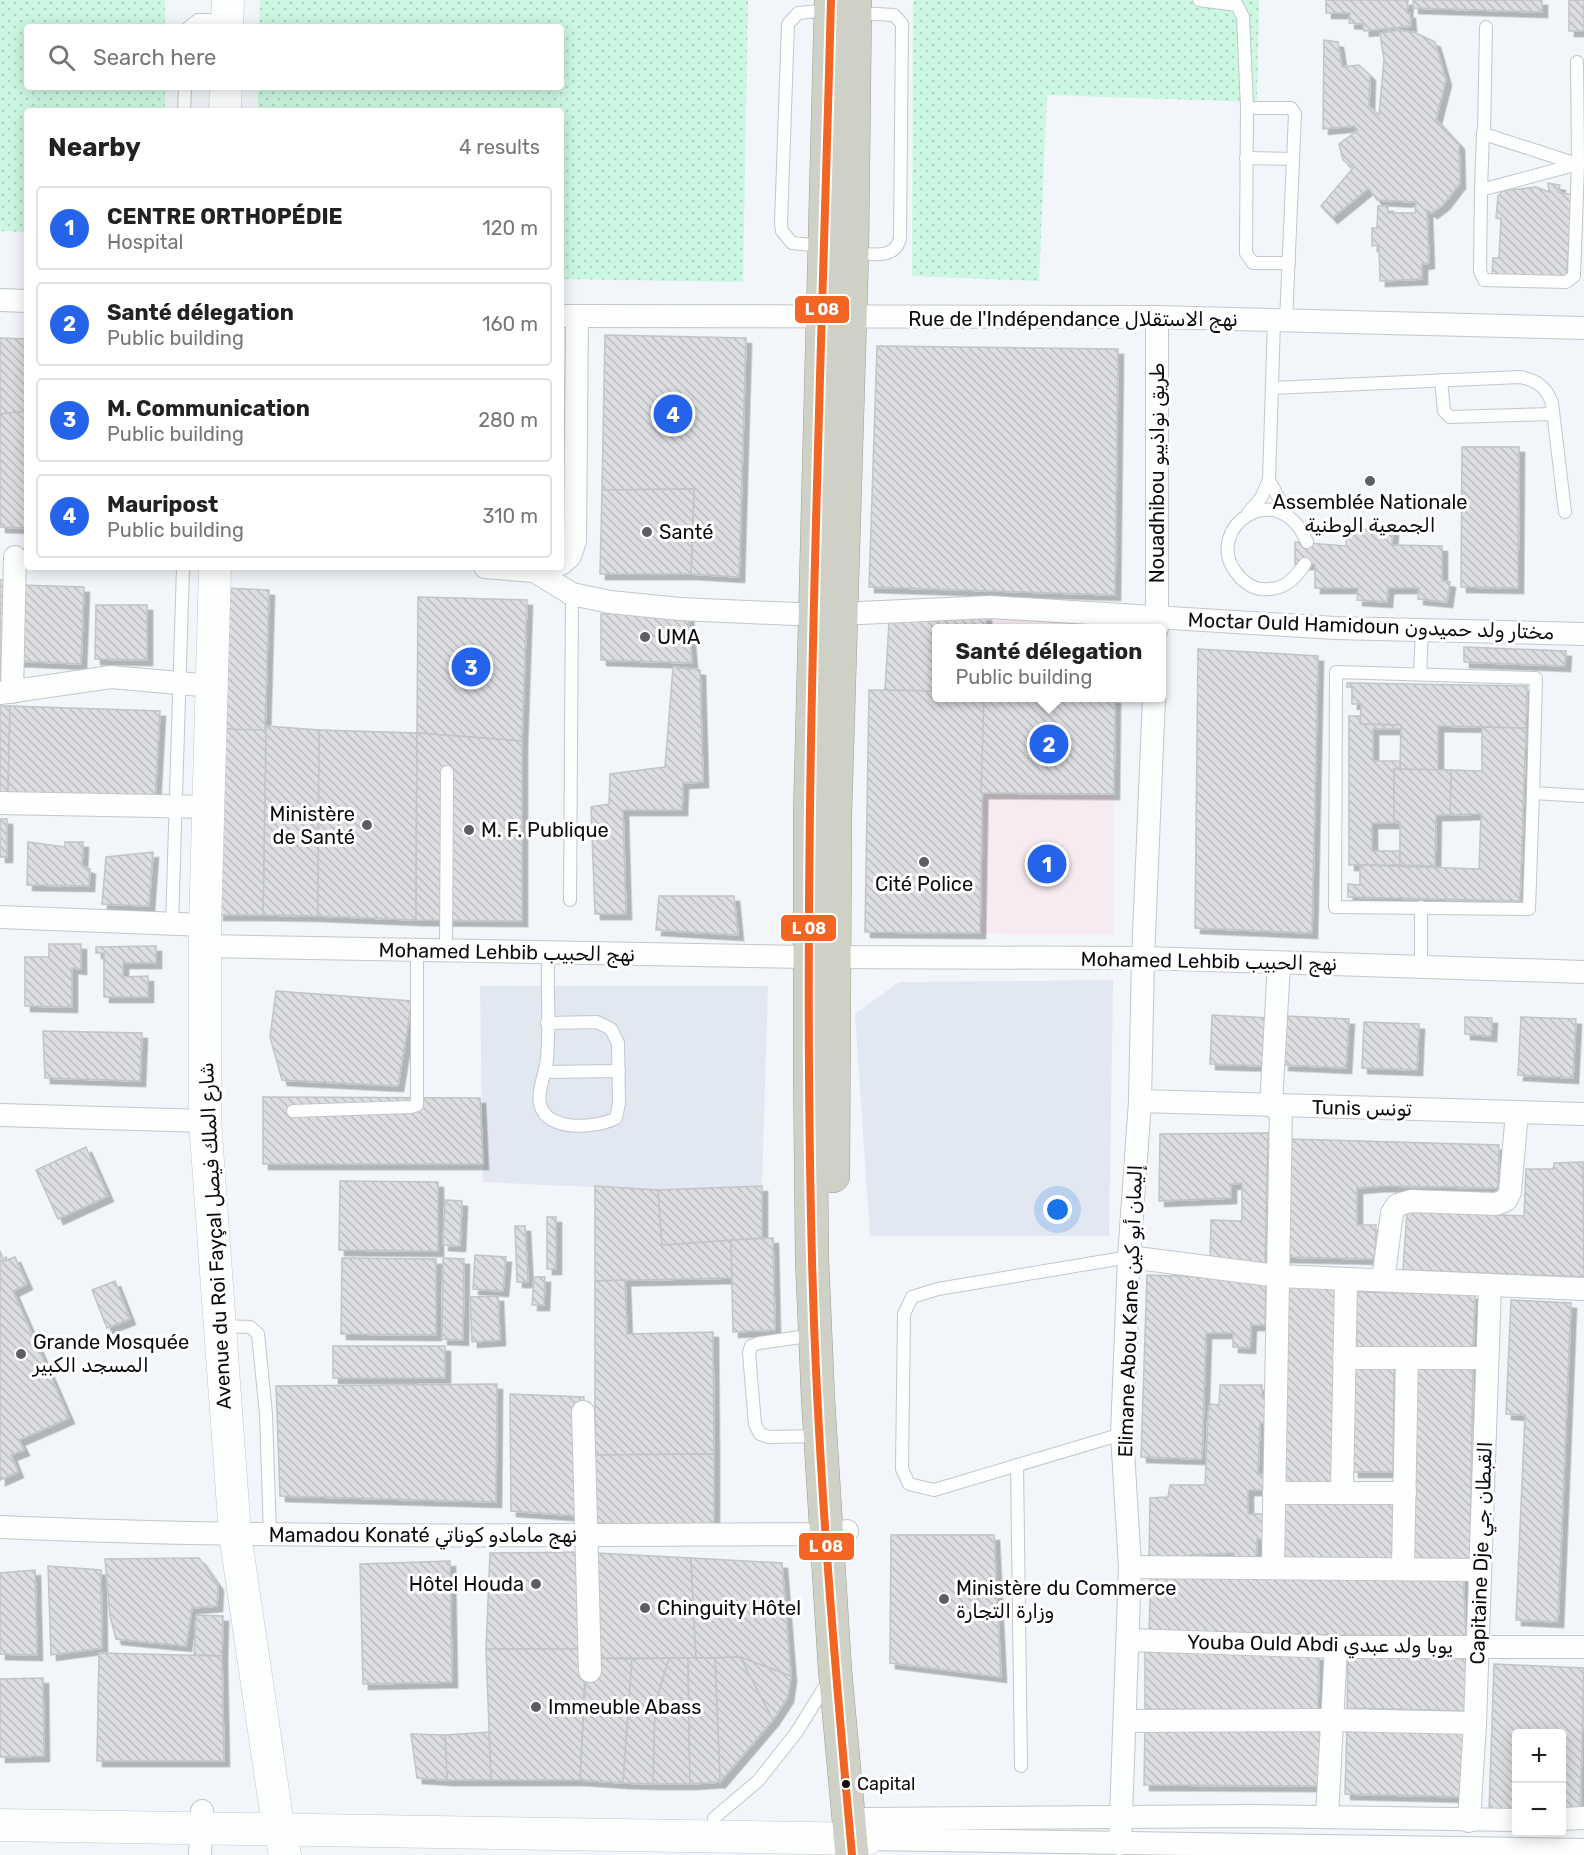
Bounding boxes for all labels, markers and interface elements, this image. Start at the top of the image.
search box [24,24,564,90]
icon: search [45,41,78,74]
text: Search here [93,44,216,71]
text: Nearby [48,132,141,163]
text: 4 results [459,135,540,159]
text: CENTRE ORTHOPÉDIE [107,203,343,230]
text: 1 [65,216,74,240]
text: 120 m [482,216,538,240]
text: Hospital [107,230,183,254]
line badge: L 08 [794,295,850,324]
text: Santé délegation [107,299,294,326]
text: L 08 [805,300,839,319]
street label: Rue de l'Indépendance نهج الاستقلال [908,307,1238,333]
text: 2 [63,312,76,336]
text: 160 m [482,312,538,336]
text: Public building [107,326,244,350]
street label: Nouadhibou طريق نواذيبو [1145,363,1169,583]
pin: 4 [654,392,692,436]
text: M. Communication [107,395,310,422]
text: 3 [63,408,76,432]
text: 280 m [478,408,538,432]
text: Public building [107,422,244,446]
marker: Assemblée Nationale الجمعية الوطنية [1363,474,1377,488]
place label: Assemblée Nationale الجمعية الوطنية [1272,490,1468,537]
text: Mauripost [107,491,218,518]
text: 4 [63,504,76,528]
text: 310 m [482,504,538,528]
text: Public building [107,518,244,542]
place label: Santé [659,520,713,544]
marker: Santé [640,525,654,539]
street label: Moctar Ould Hamidoun مختار ولد حميدون [1187,608,1555,644]
popup [932,624,1166,702]
place label: UMA [657,625,700,649]
marker: UMA [638,630,652,644]
text: Santé délegation [956,638,1142,665]
pin: 3 [452,644,490,690]
text: Public building [956,665,1092,689]
pin: 2 [1030,722,1068,766]
place label: Ministère de Santé [270,802,355,849]
marker: Ministère de Santé [360,818,374,832]
place label: M. F. Publique [481,818,609,842]
marker: M. F. Publique [462,823,476,837]
pin: 1 [1028,842,1066,886]
marker: Cité Police [917,855,931,869]
place label: Cité Police [875,872,973,896]
line badge: L 08 [780,914,837,942]
text: L 08 [792,919,826,938]
street label: Mohamed Lehbib نهج الحبيب [378,938,636,968]
street label: Mohamed Lehbib نهج الحبيب [1080,947,1338,977]
street label: Avenue du Roi Fayçal شارع الملك فيصل [194,1062,238,1410]
street label: Tunis تونس [1312,1095,1412,1121]
street label: Elimane Abou Kane إليمان أبو كين [1113,1164,1147,1458]
your location [1043,1195,1072,1224]
place label: Grande Mosquée المسجد الكبير [32,1330,189,1377]
marker: Grande Mosquée المسجد الكبير [14,1347,28,1361]
street label: Capitaine Dje القبطان جي [1465,1441,1500,1665]
street label: Mamadou Konaté نهج مامادو كوناتي [269,1523,577,1550]
line badge: L 08 [798,1532,855,1561]
text: L 08 [809,1537,843,1556]
place label: Hôtel Houda [409,1572,524,1596]
place label: Ministère du Commerce وزارة التجارة [956,1576,1176,1623]
marker: Hôtel Houda [529,1577,543,1591]
marker: Ministère du Commerce وزارة التجارة [937,1592,951,1606]
place label: Chinguity Hôtel [657,1596,801,1620]
marker: Chinguity Hôtel [638,1601,652,1615]
street label: Youba Ould Abdi يوبا ولد عبدي [1187,1630,1453,1660]
place label: Immeuble Abass [548,1695,701,1719]
marker: Immeuble Abass [529,1700,543,1714]
map controls [1512,1729,1566,1837]
button: + [1512,1729,1566,1783]
place label: Capital [857,1773,915,1795]
marker: Capital [840,1778,852,1790]
button: − [1512,1783,1566,1837]

